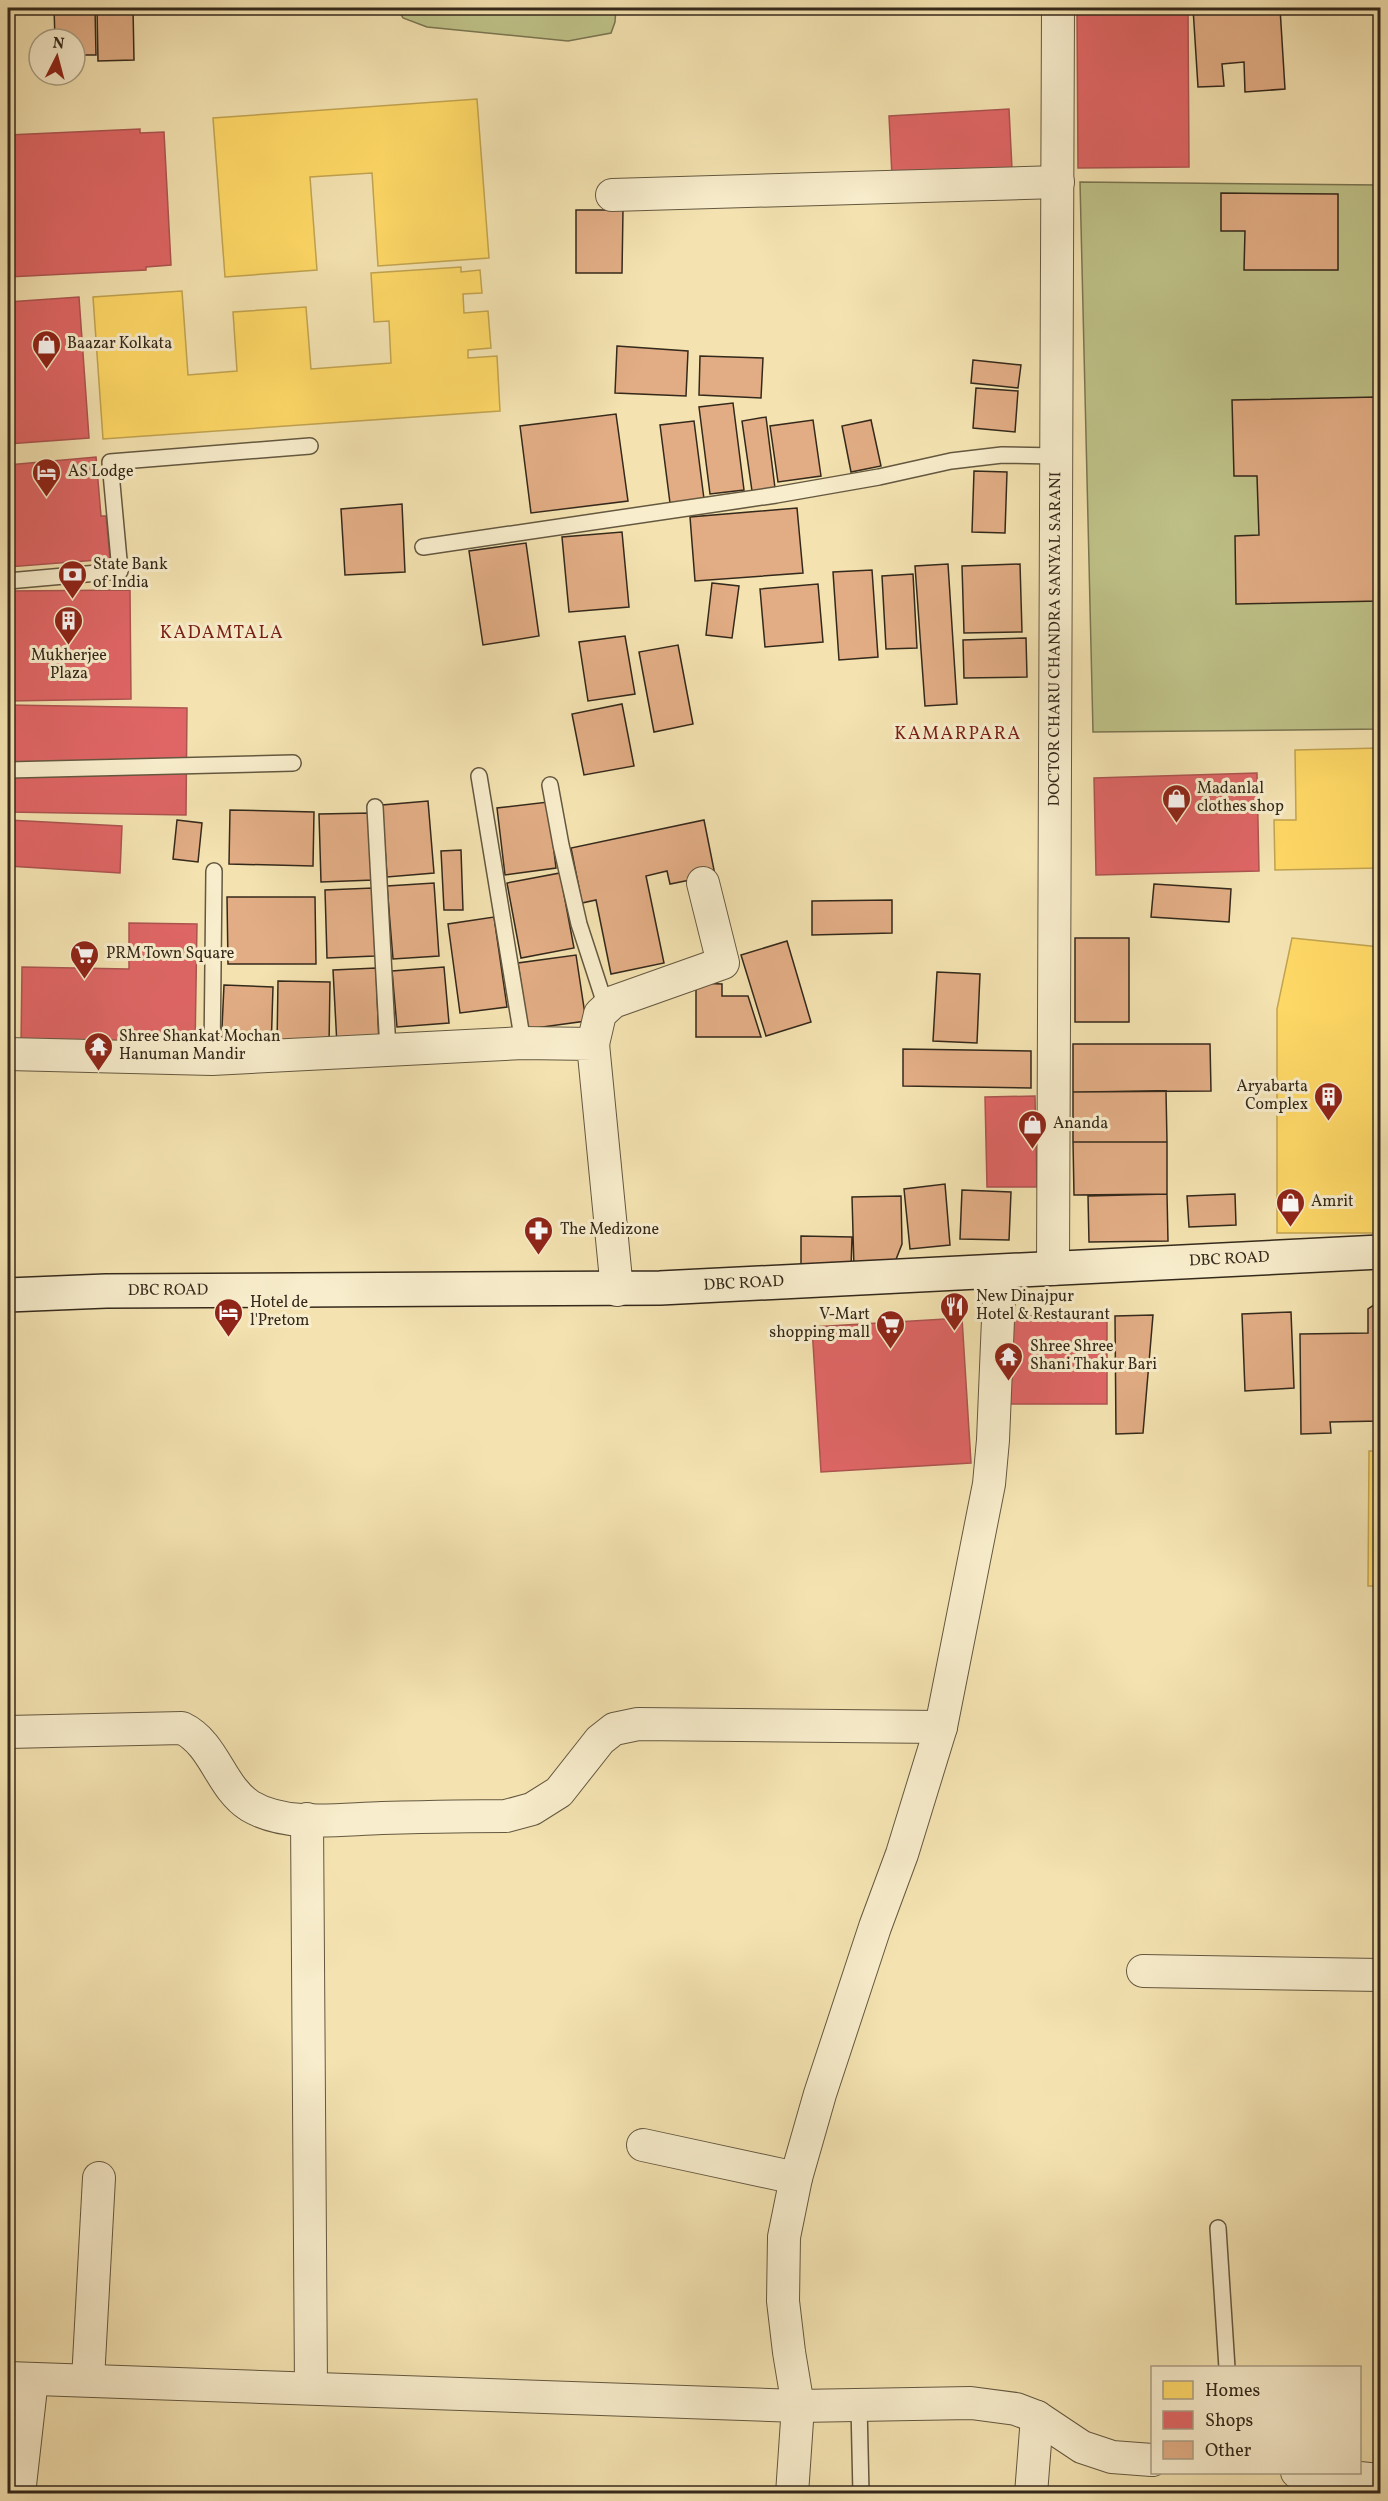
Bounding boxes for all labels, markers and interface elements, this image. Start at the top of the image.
north arrow [27,27,87,87]
text: N [51,33,66,56]
shop icon: Baazar Kolkata [30,328,62,370]
place label: Baazar Kolkata [67,333,172,355]
hotel icon: AS Lodge [31,456,63,498]
place label: AS Lodge [68,461,134,483]
street label: DOCTOR CHARU CHANDRA SANYAL SARANI [1044,472,1067,806]
place label: State Bank of India [93,554,168,594]
bank icon: State Bank of India [56,558,88,600]
building icon: Mukherjee Plaza [53,604,85,646]
district label: KADAMTALA [160,621,284,646]
place label: Mukherjee Plaza [31,645,107,685]
district label: KAMARPARA [894,722,1022,747]
place label: Madanlal clothes shop [1197,778,1284,818]
shop icon: Madanlal clothes shop [1160,782,1192,824]
supermarket icon: PRM Town Square [69,938,101,980]
place label: PRM Town Square [106,943,234,965]
place label: Shree Shankat Mochan Hanuman Mandir [119,1026,281,1066]
temple icon: Shree Shankat Mochan Hanuman Mandir [82,1030,114,1072]
place label: Aryabarta Complex [1236,1076,1308,1116]
building icon: Aryabarta Complex [1313,1080,1345,1122]
shop icon: Ananda [1016,1108,1048,1150]
place label: Ananda [1053,1113,1108,1135]
shop icon: Amrit [1274,1186,1306,1228]
place label: Amrit [1311,1191,1354,1213]
pharmacy icon: The Medizone [523,1214,555,1256]
place label: The Medizone [560,1219,659,1241]
street label: DBC ROAD [1188,1247,1270,1273]
street label: DBC ROAD [703,1271,785,1297]
street label: DBC ROAD [128,1279,209,1302]
place label: New Dinajpur Hotel & Restaurant [976,1286,1111,1326]
restaurant icon: New Dinajpur Hotel & Restaurant [939,1290,971,1332]
place label: Hotel de l'Pretom [250,1292,310,1332]
hotel icon: Hotel de l'Pretom [213,1296,245,1338]
place label: V-Mart shopping mall [769,1304,870,1344]
supermarket icon: V-Mart shopping mall [875,1308,907,1350]
place label: Shree Shree Shani Thakur Bari [1030,1336,1157,1376]
temple icon: Shree Shree Shani Thakur Bari [993,1340,1025,1382]
legend [1151,2366,1361,2474]
text: Homes [1205,2379,1260,2404]
text: Shops [1205,2409,1253,2434]
text: Other [1205,2439,1252,2464]

